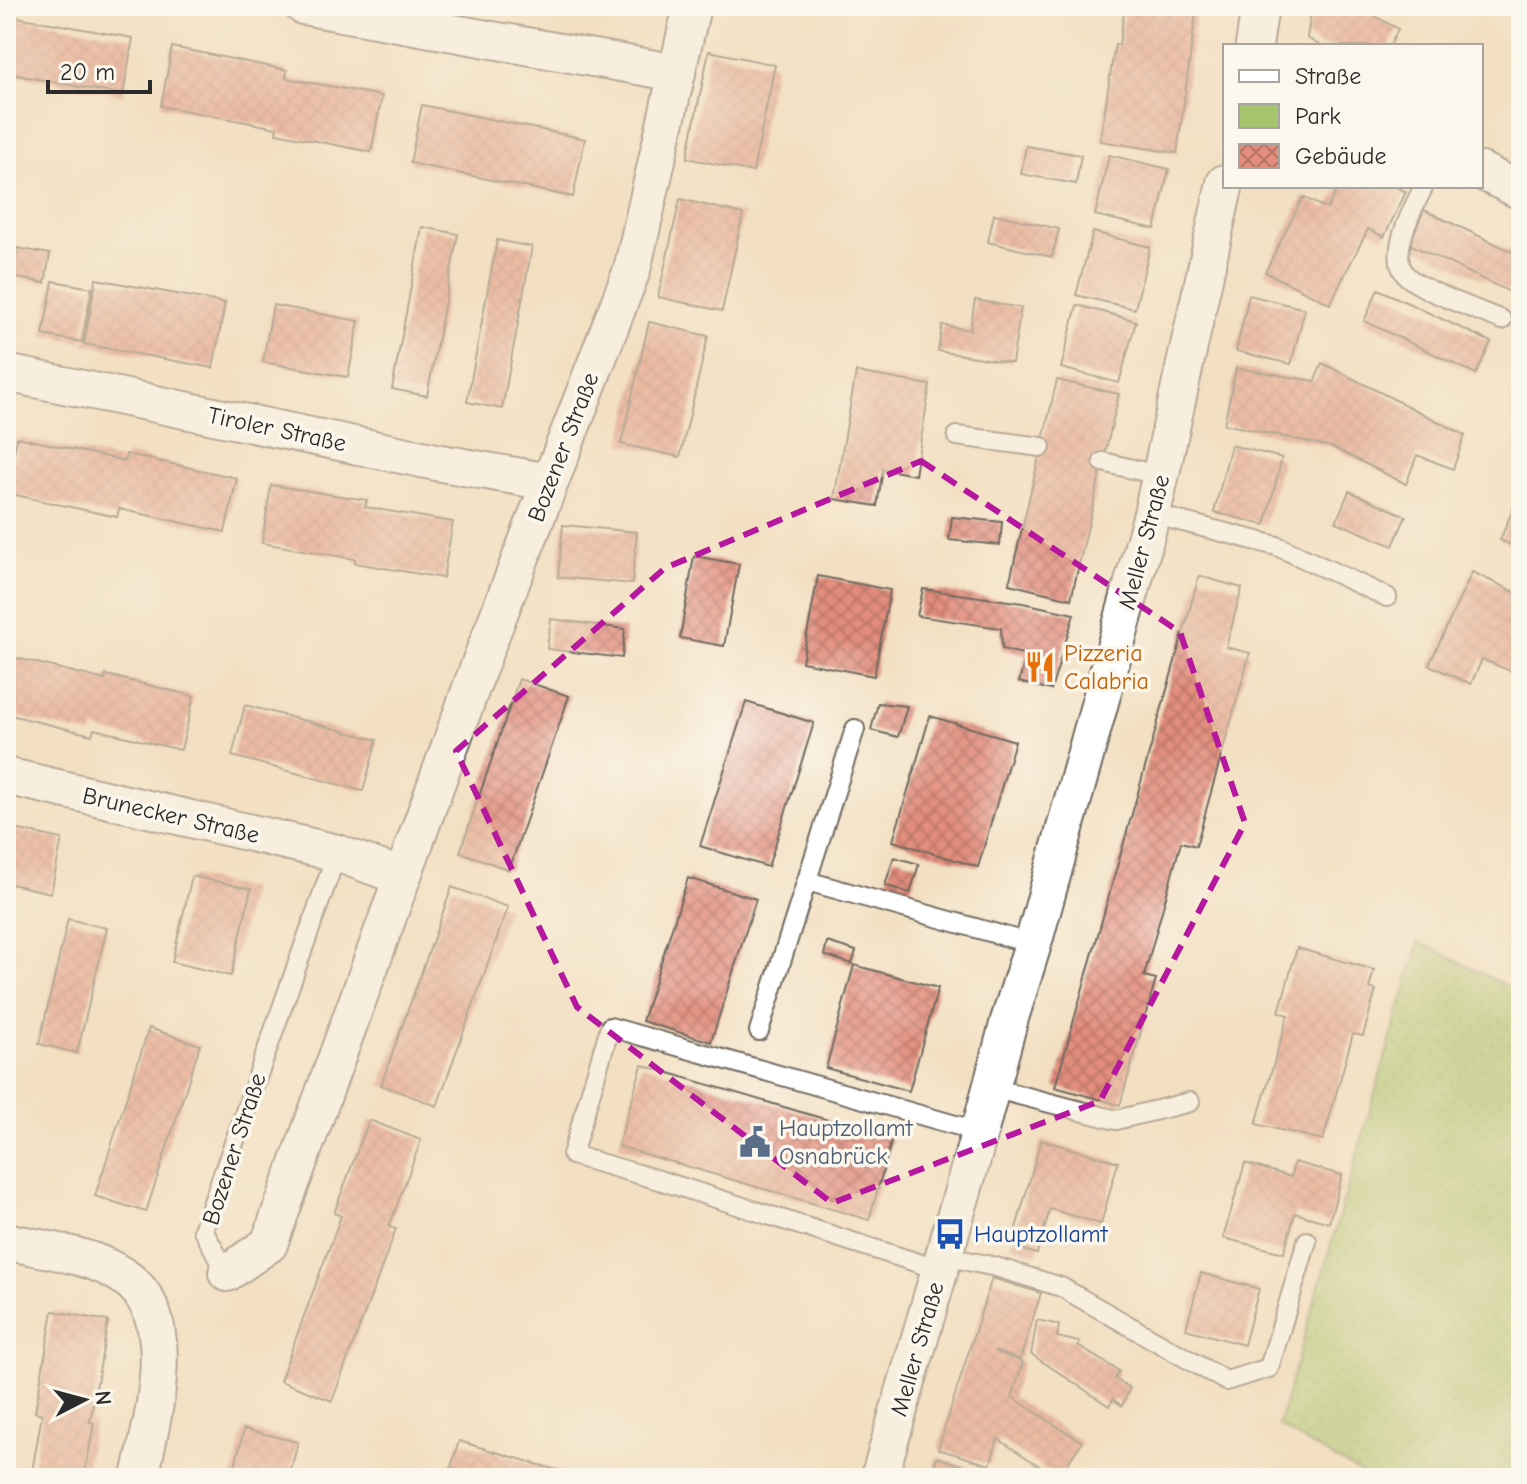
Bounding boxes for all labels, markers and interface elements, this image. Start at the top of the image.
scale bar [48,44,150,94]
legend [1223,44,1483,188]
text: 20 m [60,58,115,86]
text: Straße [1295,62,1361,90]
text: Park [1295,102,1341,130]
text: Gebäude [1295,142,1386,170]
street label: Bozener Straße [522,368,604,526]
street label: Tiroler Straße [205,401,349,457]
street label: Meller Straße [1113,472,1175,612]
place label: Pizzeria Calabria [1064,639,1149,695]
restaurant icon: Pizzeria Calabria [1023,650,1057,684]
street label: Brunecker Straße [80,781,262,849]
street label: Bozener Straße [196,1070,272,1228]
place label: Hauptzollamt Osnabrück [779,1114,914,1170]
public building icon: Hauptzollamt Osnabrück [738,1125,772,1159]
bus stop icon: Hauptzollamt [933,1217,967,1251]
place label: Hauptzollamt [974,1220,1109,1248]
street label: Meller Straße [884,1279,950,1419]
north arrow [44,1360,124,1440]
text: N [89,1390,117,1407]

